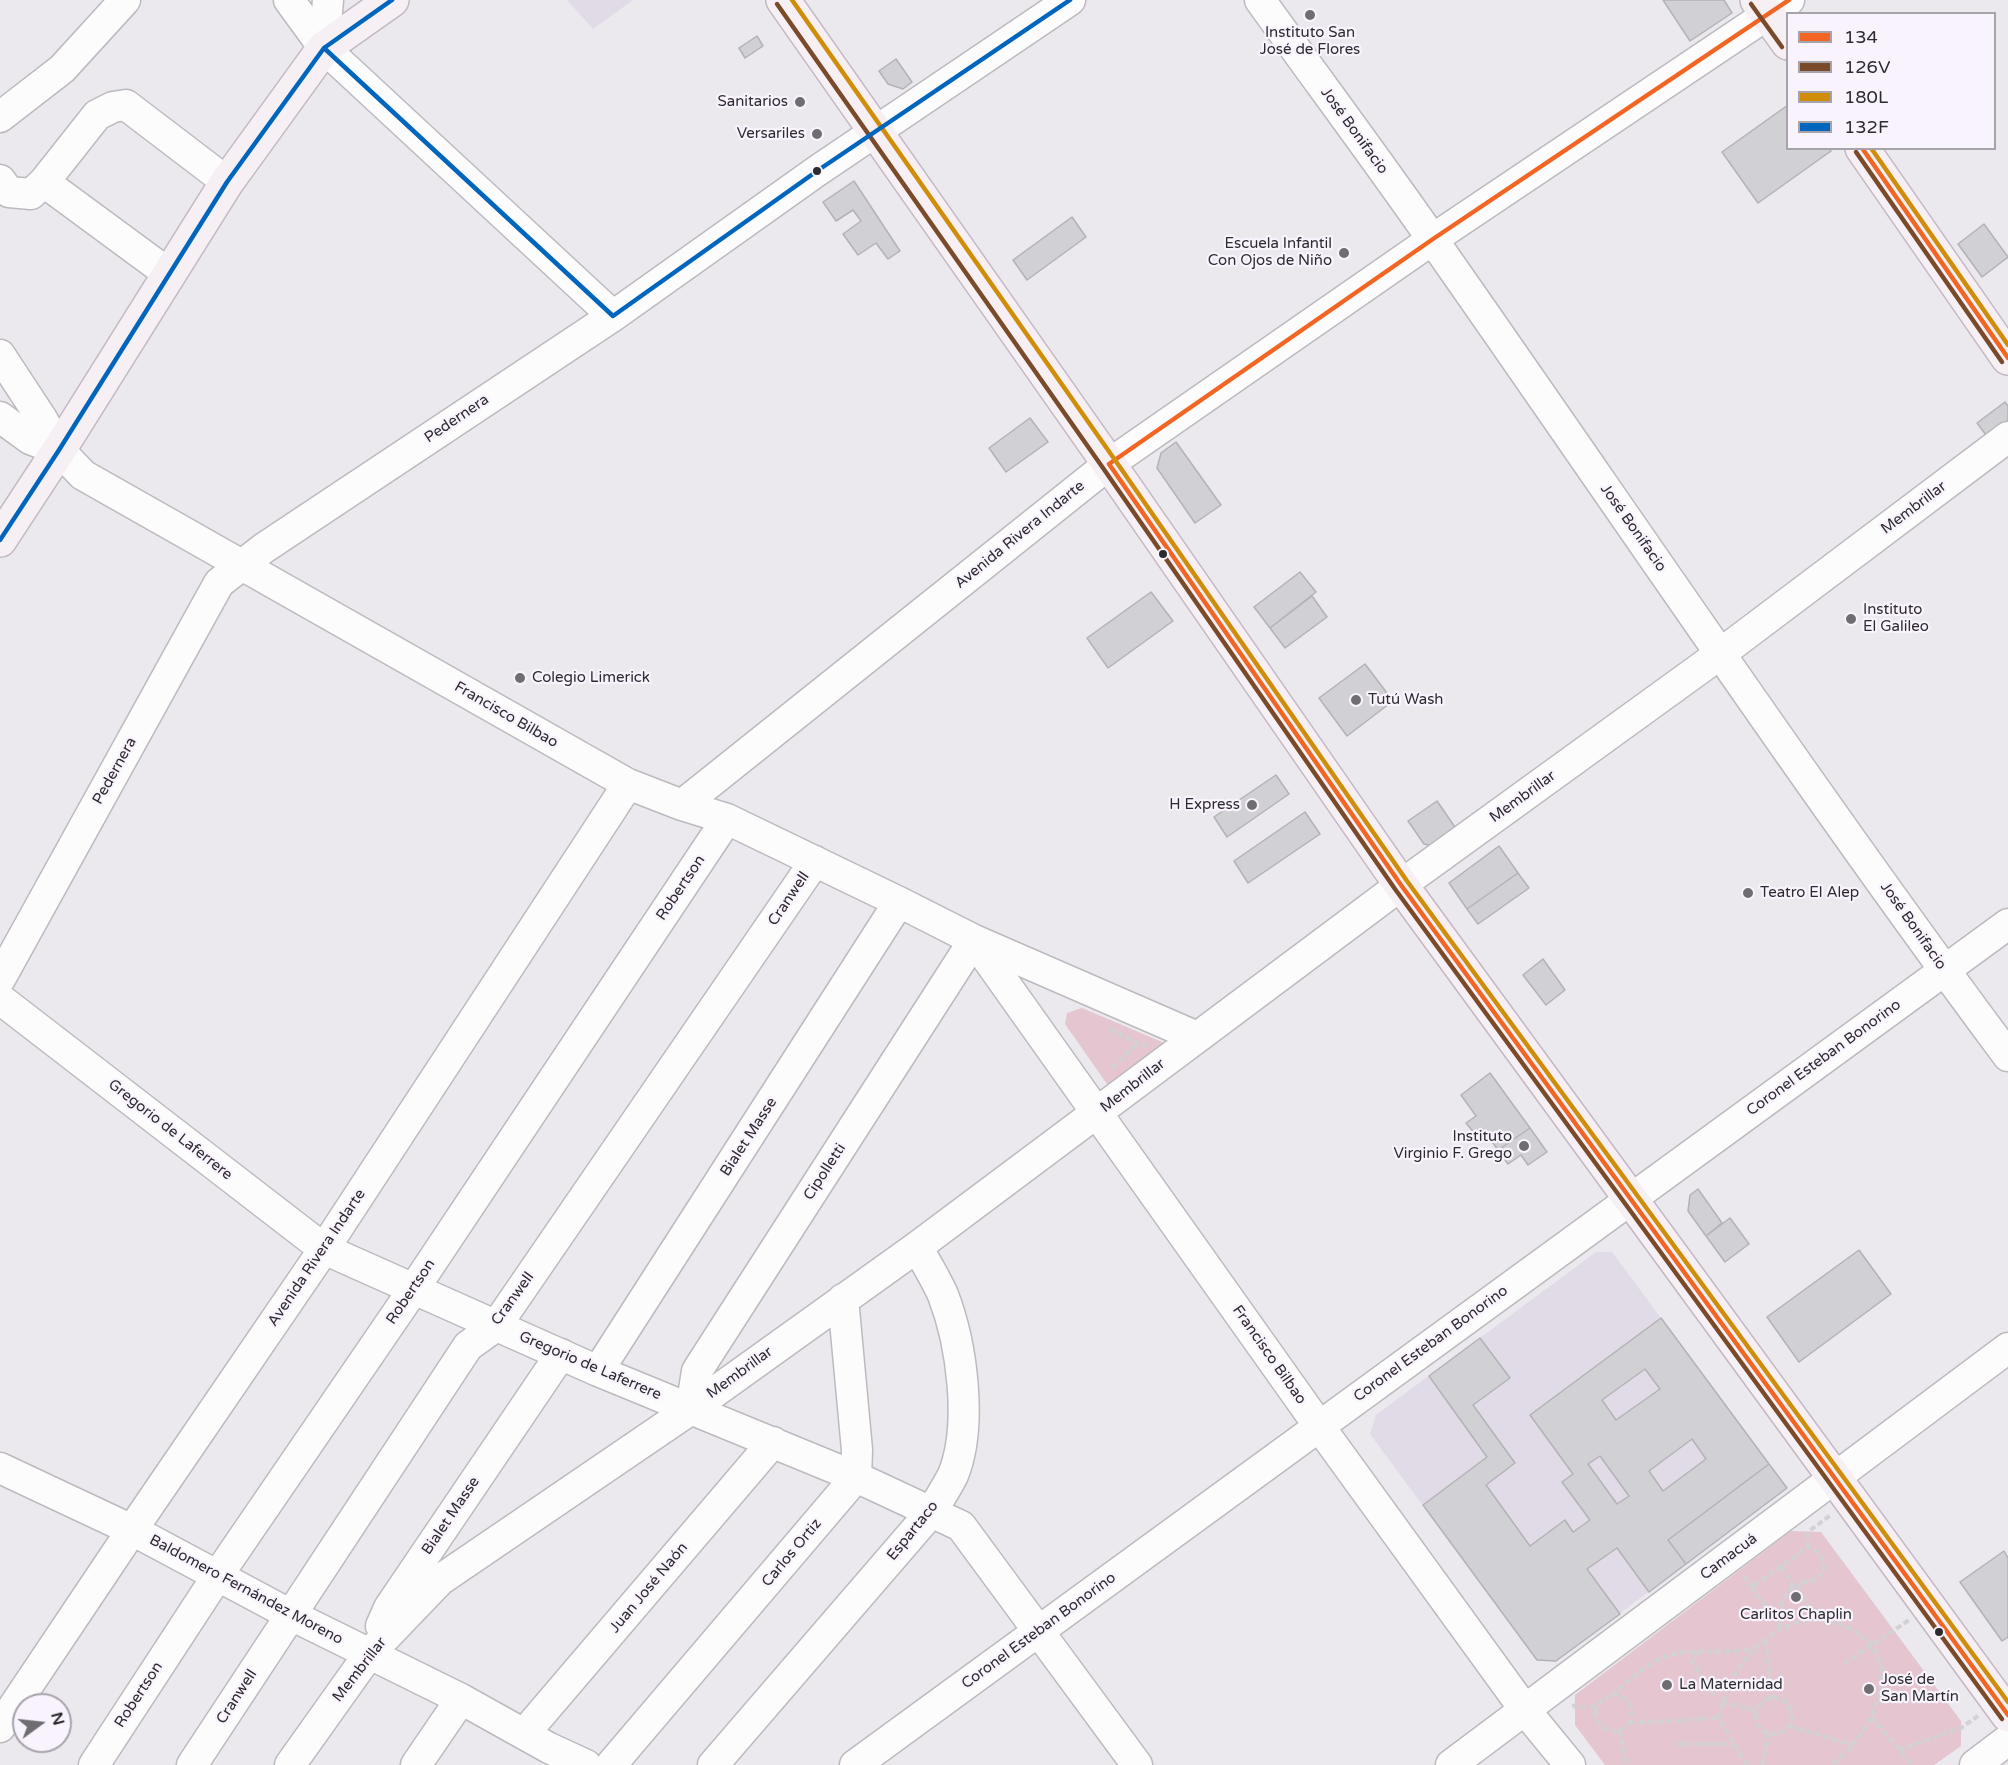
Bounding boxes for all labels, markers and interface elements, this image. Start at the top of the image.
marker: Instituto San José de Flores [1303,8,1317,22]
legend [1786,12,1996,150]
place label: Instituto San José de Flores [1260,24,1360,59]
text: 134 [1844,26,1878,48]
text: 126V [1844,56,1890,78]
street label: José Bonifacio [1317,84,1391,178]
text: 180L [1844,86,1888,108]
place label: Sanitarios [718,93,788,111]
marker: Sanitarios [793,95,807,109]
text: 132F [1844,116,1889,138]
place label: Versariles [737,125,805,143]
marker: Versariles [810,127,824,141]
unlabelled marker [811,165,823,177]
place label: Escuela Infantil Con Ojos de Niño [1208,235,1332,270]
marker: Escuela Infantil Con Ojos de Niño [1337,246,1351,260]
street label: Pedernera [421,391,493,447]
street label: Avenida Rivera Indarte [952,477,1088,593]
street label: Membrillar [1878,478,1950,538]
street label: José Bonifacio [1596,481,1670,575]
unlabelled marker [1157,548,1169,560]
place label: Instituto El Galileo [1863,601,1929,636]
marker: Instituto El Galileo [1844,612,1858,626]
place label: Colegio Limerick [532,669,650,687]
marker: Colegio Limerick [513,671,527,685]
street label: Francisco Bilbao [451,678,561,752]
place label: Tutú Wash [1368,691,1443,709]
marker: Tutú Wash [1349,693,1363,707]
street label: Pedernera [89,734,141,808]
street label: Membrillar [1487,767,1559,827]
place label: H Express [1169,796,1240,814]
marker: H Express [1245,798,1259,812]
street label: Robertson [653,852,709,924]
street label: Cranwell [764,869,814,929]
street label: José Bonifacio [1876,879,1950,973]
place label: Teatro El Alep [1760,884,1859,902]
marker: Teatro El Alep [1741,886,1755,900]
street label: Coronel Esteban Bonorino [1743,996,1905,1120]
street label: Membrillar [1097,1055,1169,1117]
street label: Gregorio de Laferrere [104,1076,236,1184]
street label: Bialet Masse [717,1094,781,1180]
place label: Instituto Virginio F. Grego [1394,1128,1512,1163]
marker: Instituto Virginio F. Grego [1517,1139,1531,1153]
street label: Cipolletti [800,1140,850,1204]
street label: Avenida Rivera Indarte [264,1186,370,1330]
street label: Robertson [383,1256,439,1328]
street label: Cranwell [488,1269,538,1329]
street label: Coronel Esteban Bonorino [1350,1282,1512,1406]
street label: Francisco Bilbao [1228,1302,1310,1408]
street label: Gregorio de Laferrere [516,1328,664,1404]
street label: Membrillar [704,1343,776,1403]
street label: Bialet Masse [418,1474,484,1558]
street label: Espartaco [883,1498,943,1564]
street label: Carlos Ortiz [758,1515,826,1591]
street label: Camacuá [1697,1530,1761,1584]
street label: Baldomero Fernández Moreno [146,1531,346,1649]
street label: Juan José Naón [606,1539,692,1637]
street label: Coronel Esteban Bonorino [958,1569,1120,1693]
marker: Carlitos Chaplin [1789,1590,1803,1604]
place label: Carlitos Chaplin [1740,1606,1852,1624]
unlabelled marker [1933,1626,1945,1638]
street label: Membrillar [329,1634,391,1706]
street label: Robertson [111,1659,167,1731]
street label: Cranwell [213,1666,261,1728]
place label: José de San Martín [1881,1671,1959,1706]
place label: La Maternidad [1679,1676,1783,1694]
marker: La Maternidad [1660,1678,1674,1692]
marker: José de San Martín [1862,1682,1876,1696]
north arrow [12,1693,72,1753]
text: N [46,1710,69,1728]

